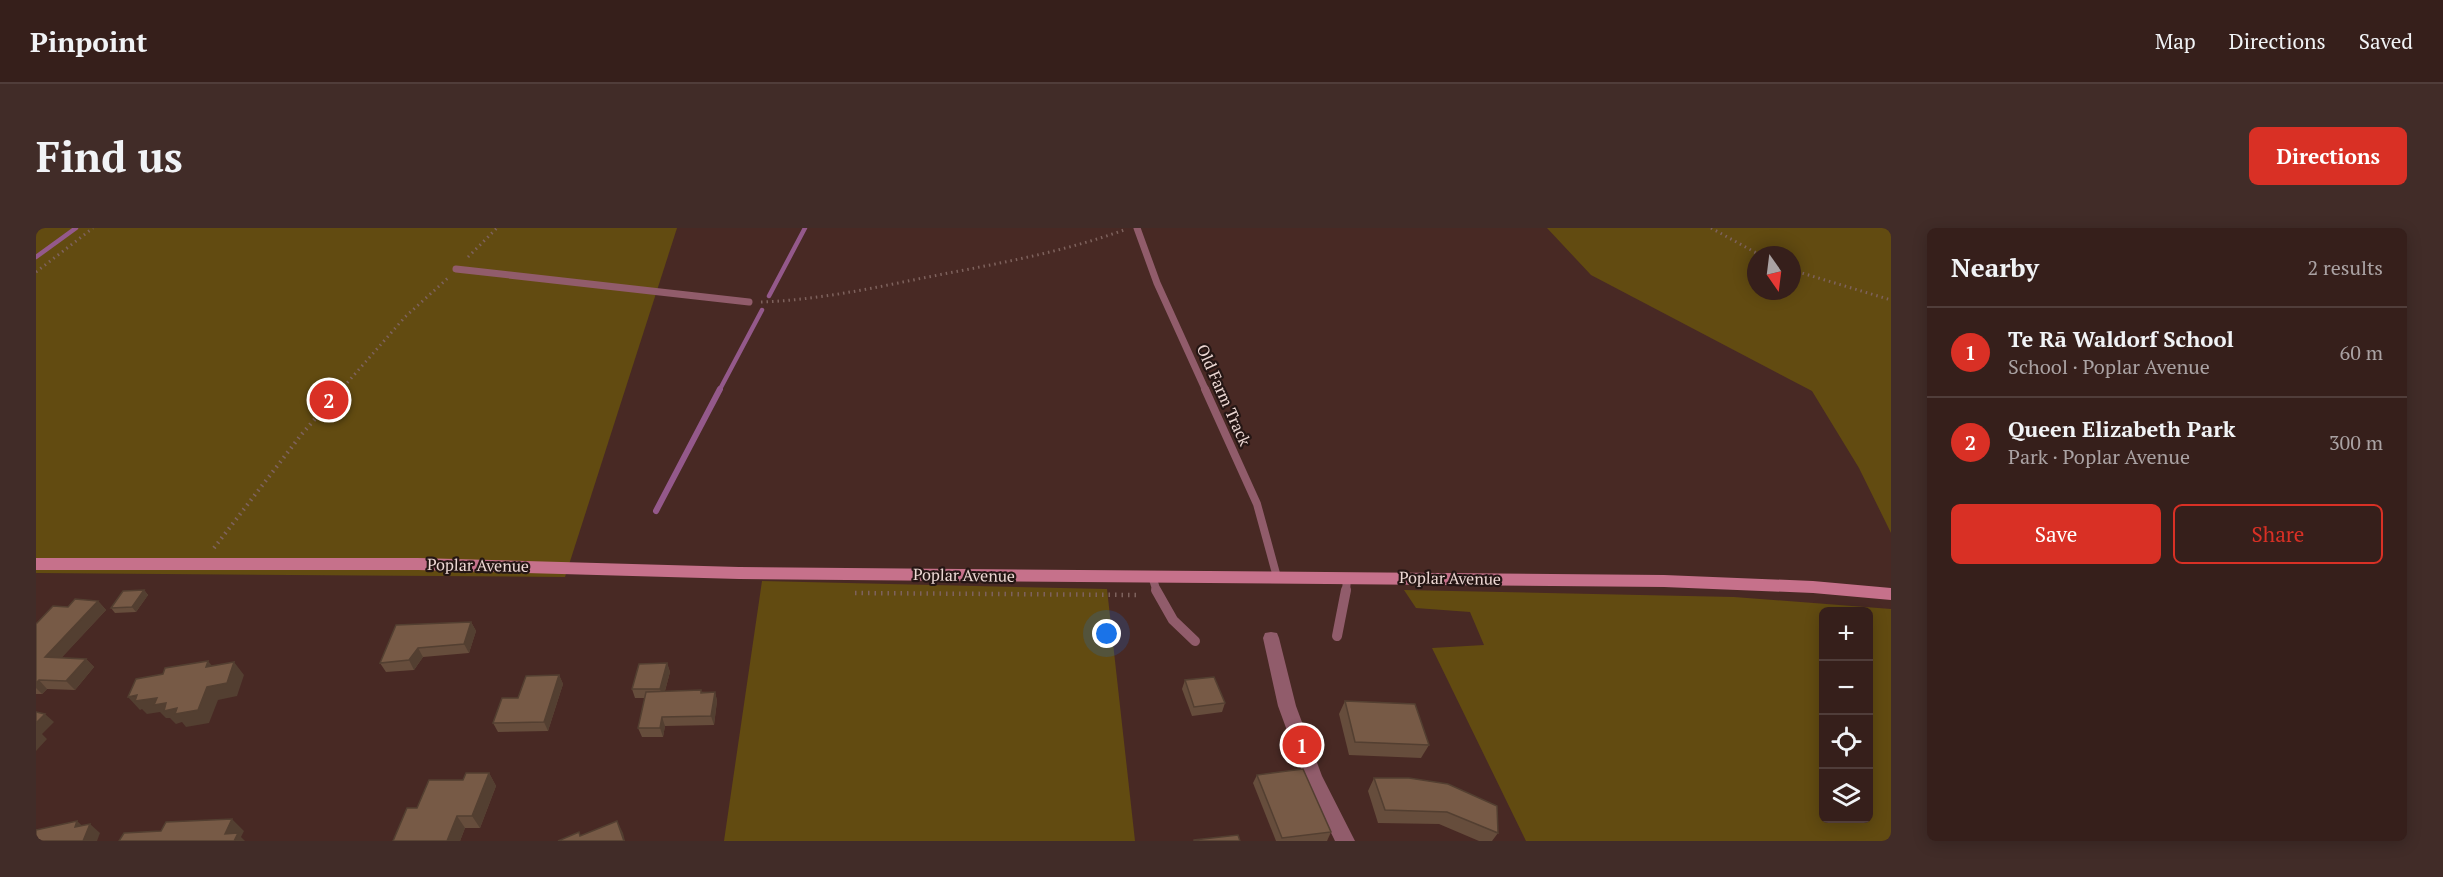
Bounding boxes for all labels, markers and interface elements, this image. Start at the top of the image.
text: Pinpoint [30,23,147,60]
text: Map [2155,27,2196,55]
text: Directions [2229,27,2326,55]
text: Saved [2359,27,2413,55]
button: Directions [2249,127,2407,185]
text: Find us [36,128,183,184]
north arrow [1747,246,1801,300]
text: Nearby [1951,250,2039,284]
text: 2 results [2308,254,2383,281]
text: Te Rā Waldorf School [2008,324,2234,353]
text: 1 [1965,339,1976,366]
text: 60 m [2340,339,2383,366]
street label: Old Farm Track [1192,341,1257,450]
text: School · Poplar Avenue [2008,353,2210,380]
pin: 2 [310,378,348,423]
text: Queen Elizabeth Park [2008,414,2236,443]
text: 2 [1965,429,1976,456]
text: 300 m [2329,429,2383,456]
text: Park · Poplar Avenue [2008,443,2190,470]
button: Save [1951,504,2161,564]
button: Share [2173,504,2383,564]
street label: Poplar Avenue [427,553,529,577]
street label: Poplar Avenue [913,563,1015,587]
street label: Poplar Avenue [1399,566,1501,590]
map controls [1819,607,1873,823]
button: + [1819,607,1873,661]
your location [1092,619,1121,648]
button: − [1819,661,1873,715]
button: locate [1819,715,1873,769]
pin: 1 [1282,722,1322,768]
button: layers [1819,769,1873,823]

